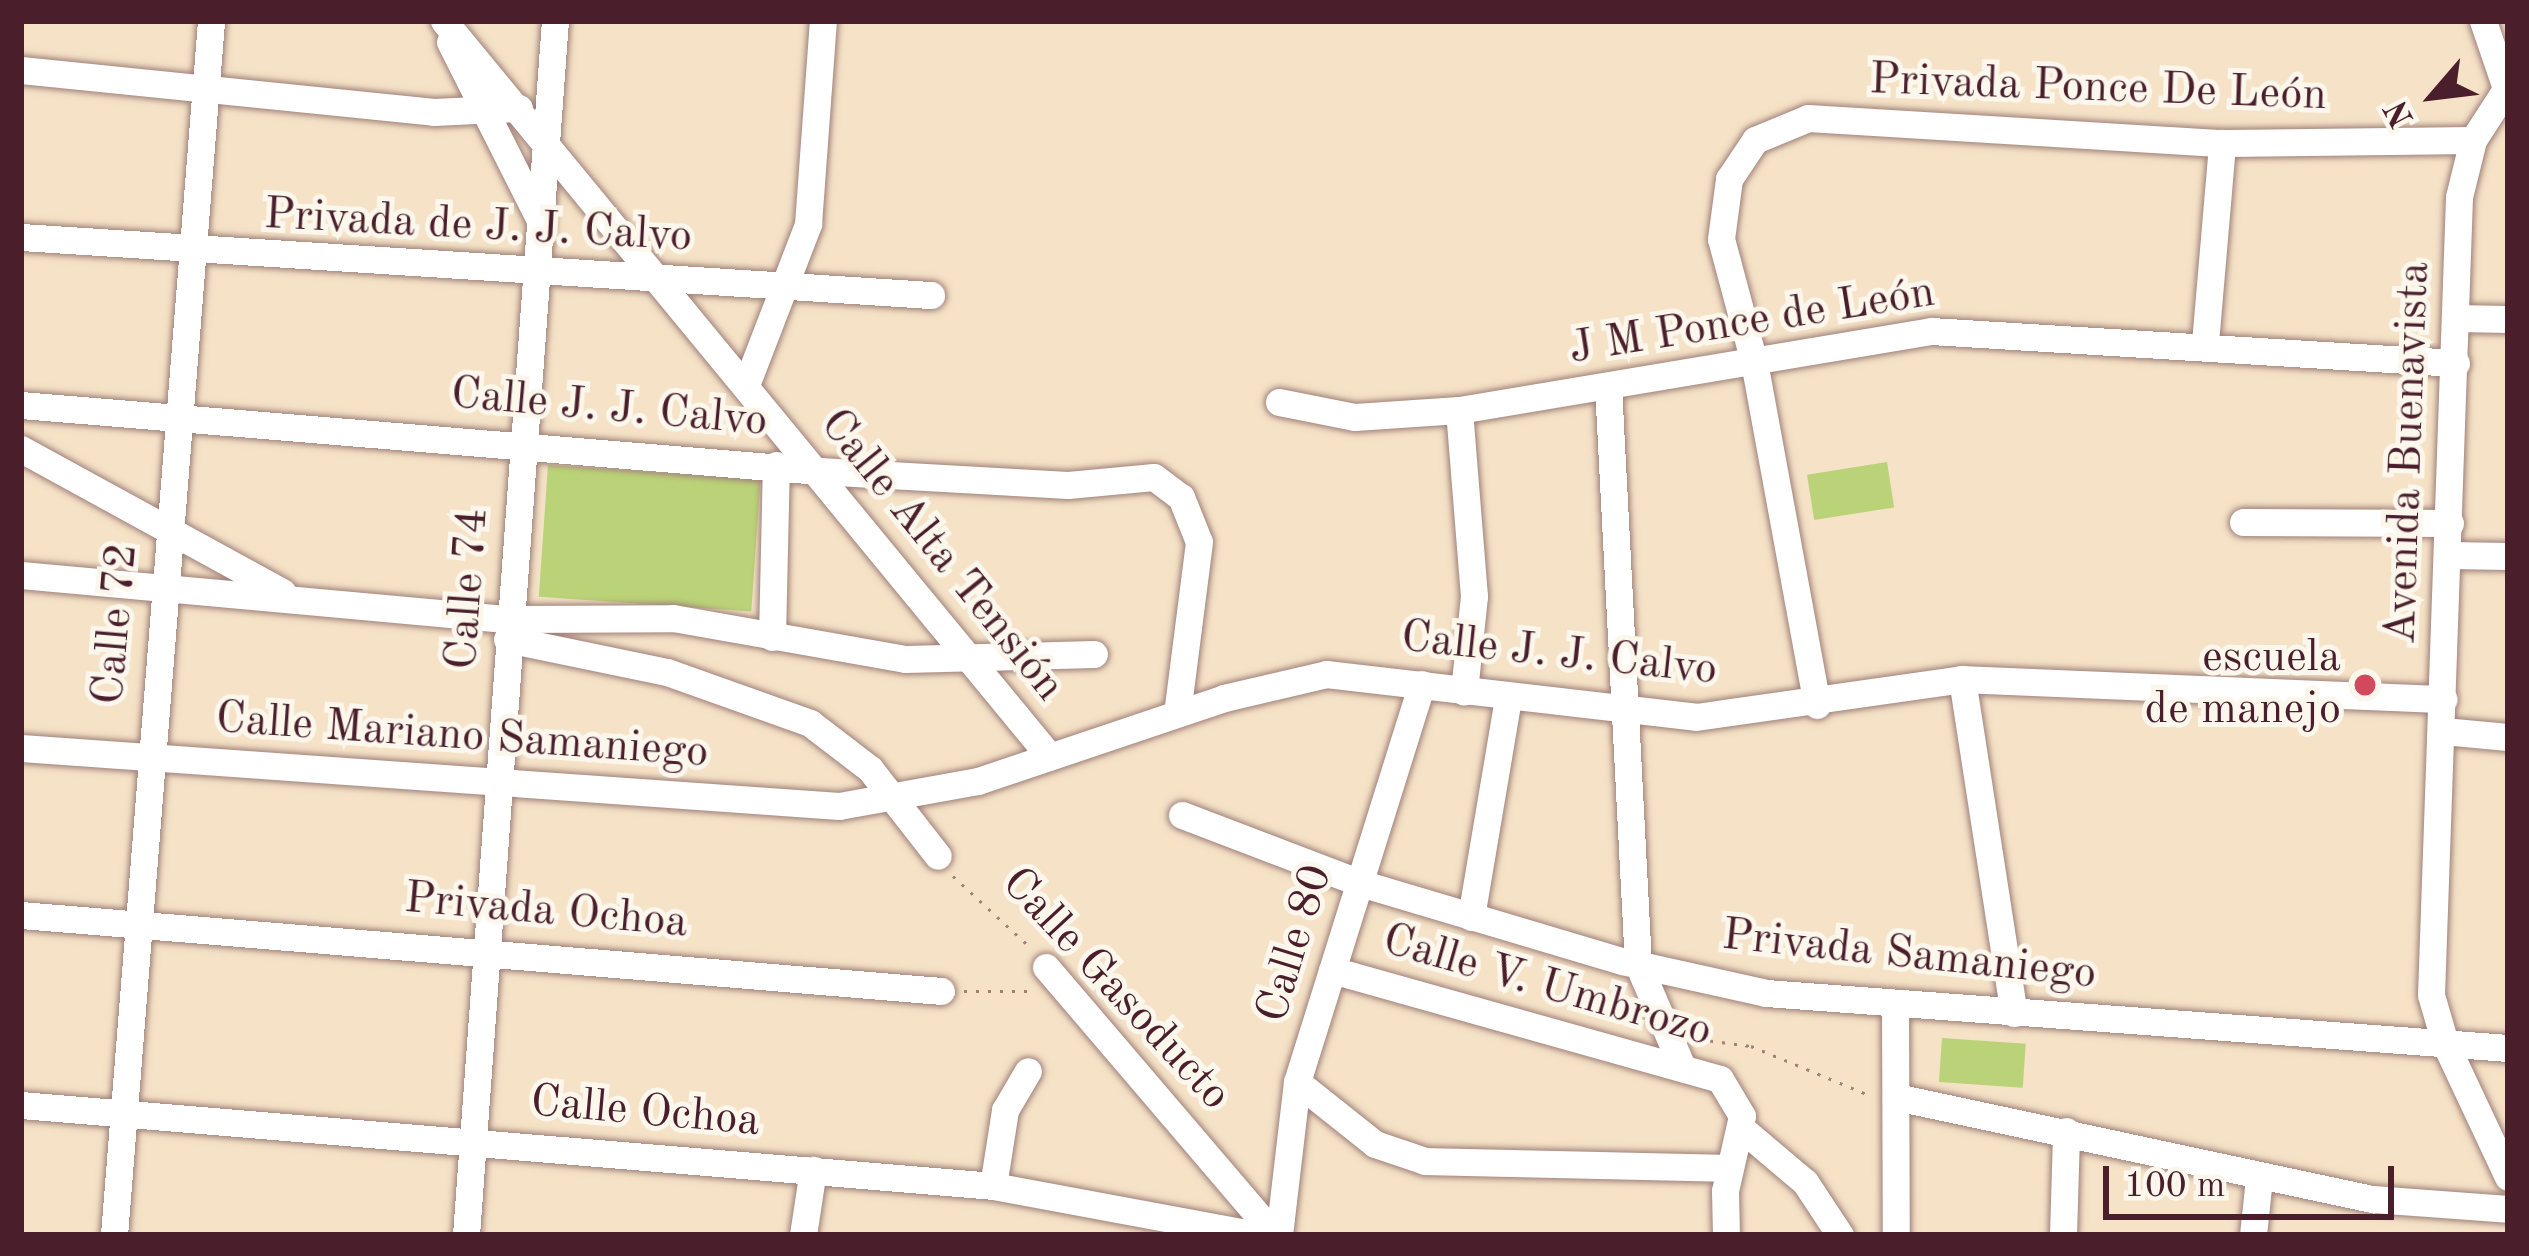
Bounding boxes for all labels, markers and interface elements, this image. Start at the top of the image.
north arrow [2373,36,2493,156]
street label: Privada Ponce De León [1868,54,2328,124]
text: N [2380,94,2421,132]
street label: Privada de J. J. Calvo [263,189,693,265]
street label: Avenida Buenavista [2375,261,2443,645]
street label: J M Ponce de León [1565,266,1939,378]
street label: Calle J. J. Calvo [448,368,770,450]
street label: Calle Alta Tensión [807,399,1075,713]
street label: Calle 74 [436,506,502,672]
street label: Calle 72 [83,541,151,707]
street label: Calle J. J. Calvo [1398,612,1720,698]
place label: escuela de manejo [2145,632,2341,738]
marker: escuela de manejo [2352,672,2378,698]
street label: Calle Mariano Samaniego [214,693,710,781]
street label: Calle Gasoducto [989,858,1241,1122]
street label: Calle 80 [1246,859,1346,1029]
street label: Privada Ochoa [402,873,690,951]
street label: Privada Samaniego [1719,909,2099,1003]
street label: Calle V. Umbrozo [1376,914,1718,1060]
street label: Calle Ochoa [528,1076,762,1150]
scale bar [2109,1142,2400,1216]
text: 100 m [2124,1169,2225,1205]

